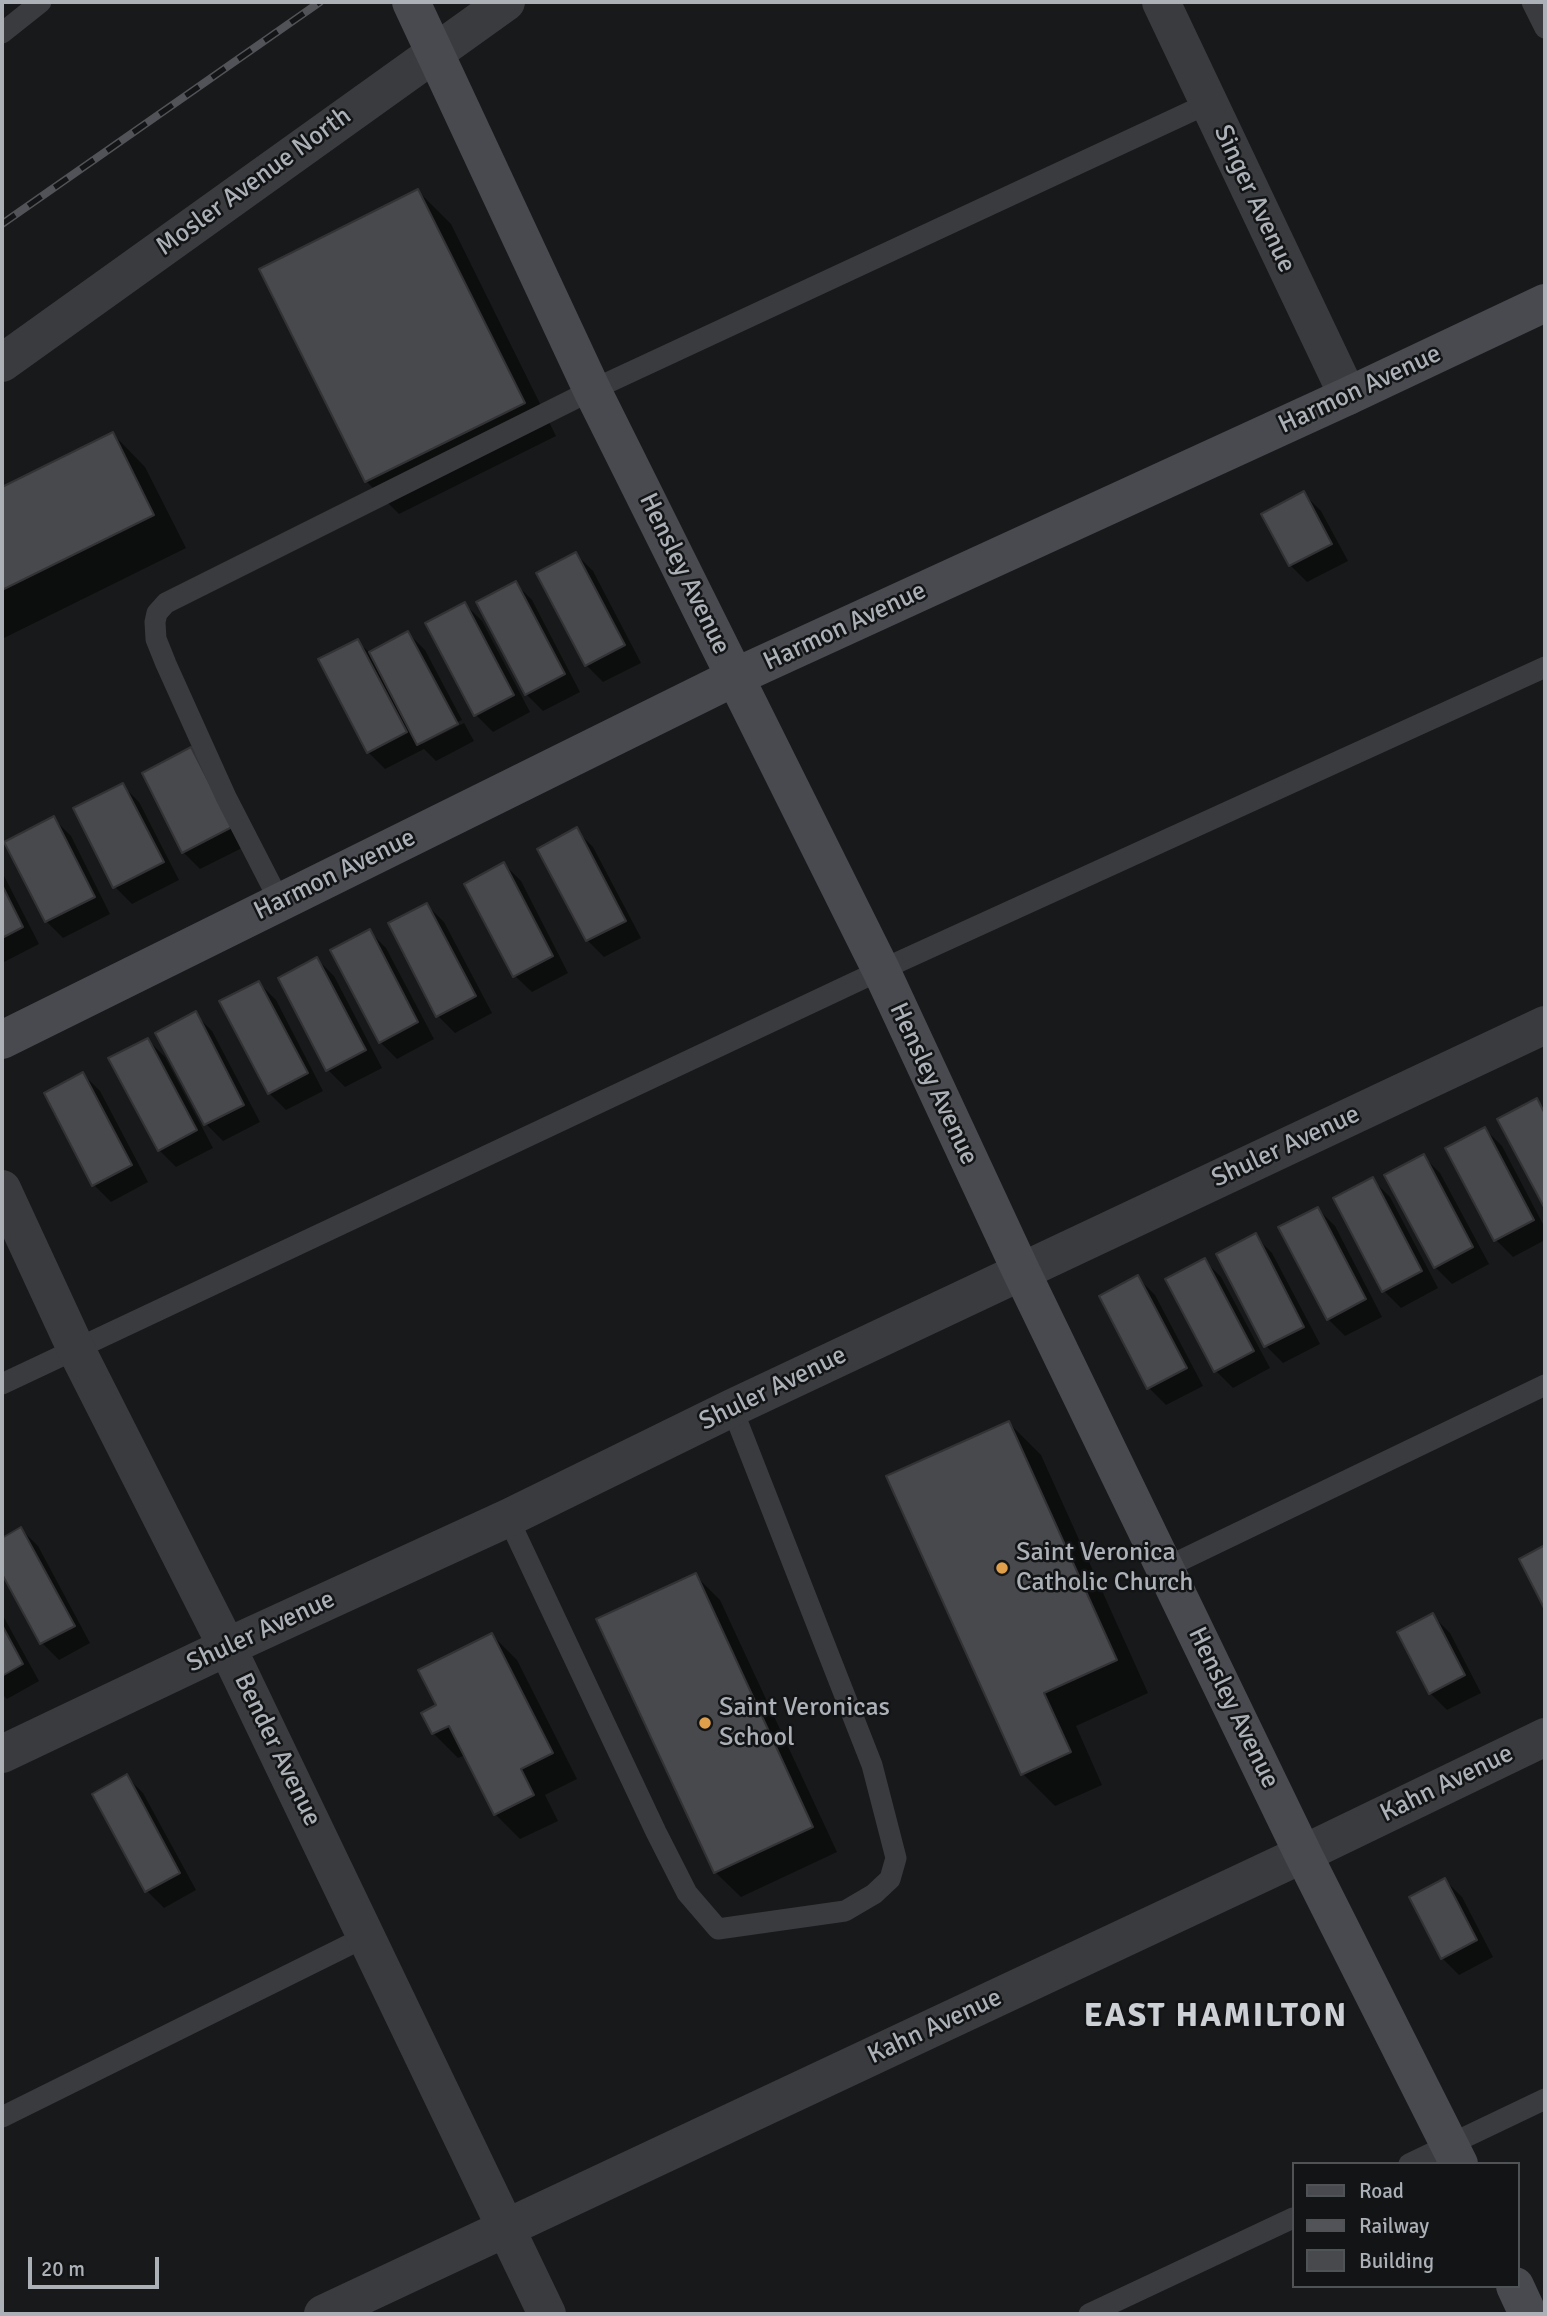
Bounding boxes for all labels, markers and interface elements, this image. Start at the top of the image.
street label: Mosler Avenue North [151,101,357,263]
street label: Singer Avenue [1206,120,1302,278]
street label: Harmon Avenue [1274,339,1446,441]
street label: Hensley Avenue [632,488,736,660]
street label: Harmon Avenue [759,576,931,678]
street label: Harmon Avenue [249,822,421,928]
street label: Hensley Avenue [882,998,984,1170]
street label: Shuler Avenue [1207,1099,1365,1195]
street label: Shuler Avenue [694,1340,852,1438]
place label: Saint Veronica Catholic Church [1016,1537,1193,1598]
marker: Saint Veronica Catholic Church [994,1560,1010,1576]
street label: Shuler Avenue [182,1584,340,1680]
street label: Hensley Avenue [1181,1622,1285,1794]
street label: Bender Avenue [227,1668,327,1832]
place label: Saint Veronicas School [719,1692,890,1754]
marker: Saint Veronicas School [697,1715,713,1731]
street label: Kahn Avenue [1375,1738,1519,1830]
street label: Kahn Avenue [863,1982,1007,2072]
district label: EAST HAMILTON [1085,1997,1347,2037]
legend [1292,2162,1519,2288]
text: Road [1359,2178,1404,2204]
text: Railway [1359,2213,1429,2239]
scale bar [32,2242,163,2286]
text: Building [1359,2248,1434,2274]
text: 20 m [41,2256,85,2282]

